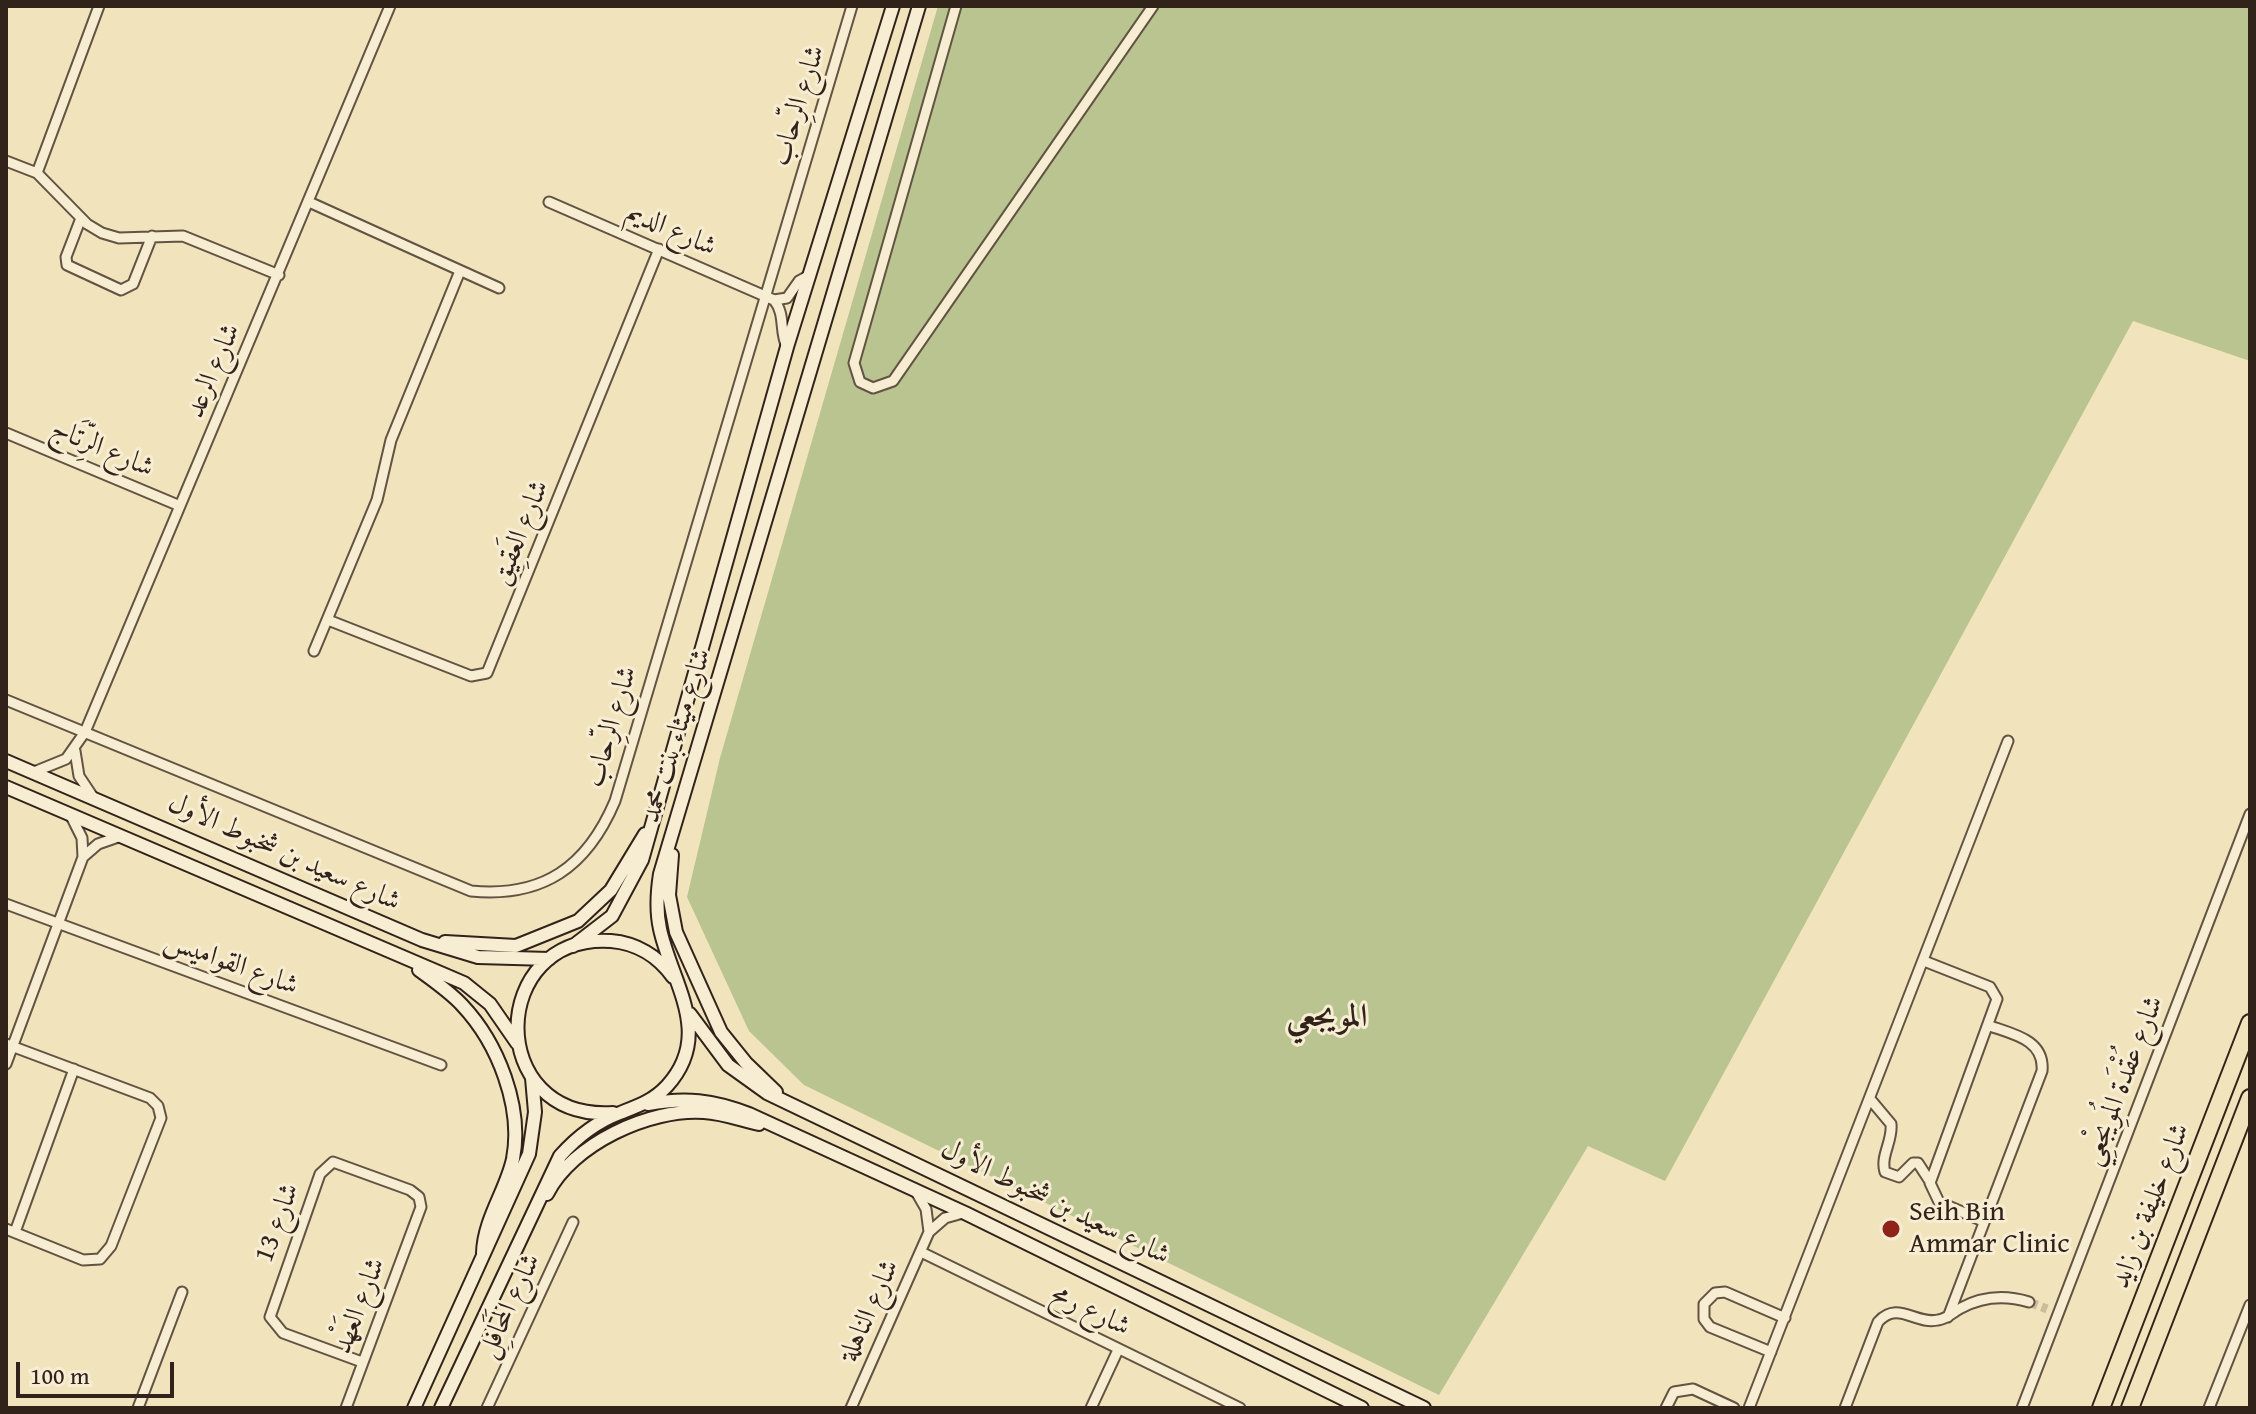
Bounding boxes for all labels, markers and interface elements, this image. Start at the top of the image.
street label: شارع الرِّحاب [765,42,833,170]
street label: شارع الديم [621,195,721,265]
street label: شارع الرعد [179,319,249,423]
street label: شارع الرِّتَاج [45,412,159,486]
street label: شارع العَقِيق [485,476,557,590]
street label: شارع ميثاء بنت محمد [635,645,719,827]
street label: شارع الرِّحاب [579,663,645,791]
street label: شارع سعيد بن شخبوط الأول [163,787,405,919]
street label: شارع القواميس [159,924,303,1004]
street label: شارع عُقْدَة المُوِيجْعِي [2076,991,2172,1171]
district label: المويجعي [1287,999,1367,1037]
street label: شارع خليفة بن زايد [2104,1119,2198,1293]
street label: شارع سعيد بن شخبوط الأول [935,1133,1175,1273]
street label: شارع 13 [248,1179,308,1267]
place label: Seih Bin Ammar Clinic [1909,1196,2070,1262]
marker: Seih Bin Ammar Clinic [1880,1218,1902,1240]
street label: شارع المَحَافِل [471,1248,549,1364]
street label: شارع العَهْد [326,1253,394,1359]
street label: شارع الناهلة [833,1255,907,1367]
street label: شارع رمح [1045,1277,1135,1345]
scale bar [20,1346,178,1396]
text: 100 m [30,1358,90,1393]

